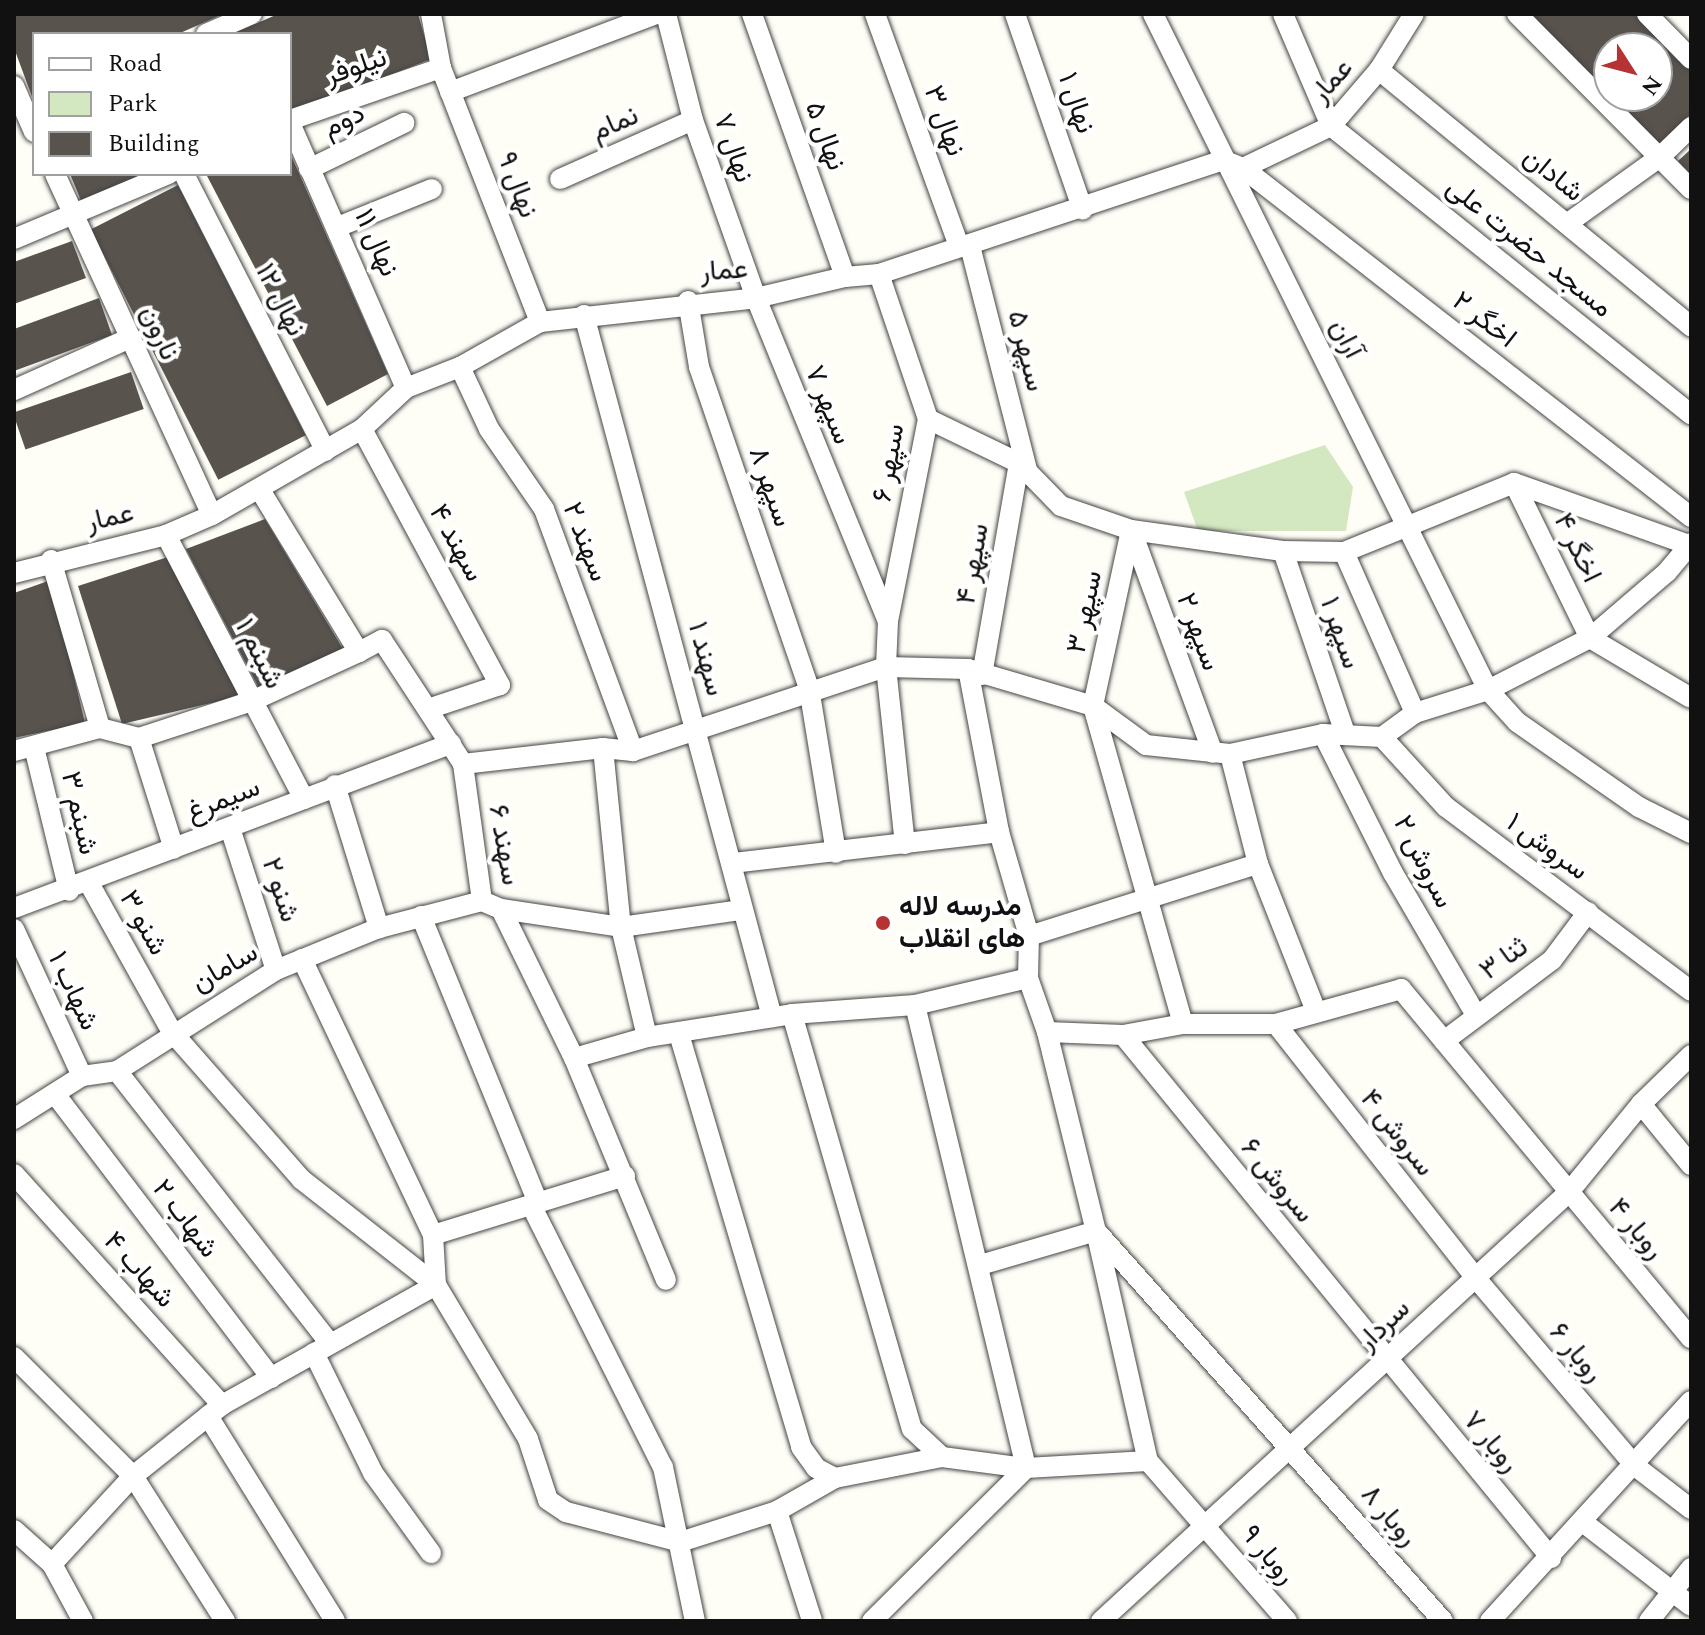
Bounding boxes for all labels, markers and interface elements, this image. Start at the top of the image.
legend [32,32,292,176]
north arrow [1593,32,1673,112]
street label: نیلوفر [321,41,391,93]
text: Road [108,46,162,82]
street label: عمار [1304,52,1360,110]
street label: نهال ۱ [1050,68,1102,138]
text: N [1633,68,1670,102]
street label: نهال ۳ [916,81,972,161]
text: Park [108,86,158,122]
street label: دوم [318,97,370,145]
street label: نهال ۵ [797,97,853,175]
street label: نمام [586,99,644,149]
street label: نهال ۷ [706,109,760,187]
text: Building [108,126,200,162]
street label: شادان [1516,140,1590,210]
street label: نهال ۹ [489,147,545,223]
street label: مسجد حضرت علی [1439,171,1619,325]
street label: نهال ۱۱ [346,204,406,282]
street label: عمار [699,253,749,289]
street label: نهال ۱۲ [248,258,312,342]
street label: اخگر ۲ [1445,285,1523,355]
street label: نارون [132,301,186,365]
street label: سپهر ۵ [1000,307,1052,395]
street label: آران [1322,314,1370,364]
street label: سپهر ۷ [797,361,859,449]
street label: سپهر ۶ [866,421,912,505]
street label: سپهر ۸ [741,443,799,531]
street label: عمار [83,496,137,540]
street label: سهند ۴ [421,498,491,588]
street label: سهند ۲ [555,498,615,586]
street label: اخگر ۴ [1546,508,1608,588]
street label: سپهر ۴ [949,521,997,607]
street label: سپهر ۳ [1060,567,1110,657]
street label: سپهر ۲ [1169,589,1227,675]
street label: سپهر ۱ [1312,593,1368,673]
street label: شبنم ۱ [227,613,291,695]
street label: سهند ۱ [680,618,732,700]
street label: شبنم ۳ [53,768,105,858]
street label: سیمرغ [181,771,265,829]
street label: سهند ۶ [480,802,528,888]
street label: سروش ۱ [1499,806,1595,888]
street label: سروش ۲ [1385,810,1461,914]
street label: شنو ۲ [254,854,306,926]
street label: شنو ۳ [111,885,175,961]
place label: مدرسه لاله های انقلاب [899,890,1025,956]
marker: مدرسه لاله های انقلاب [874,914,892,932]
street label: ثنا ۳ [1473,930,1535,988]
street label: سامان [186,936,264,1000]
street label: شهاب ۱ [40,946,106,1036]
street label: سروش ۴ [1353,1083,1441,1183]
street label: سروش ۶ [1233,1132,1321,1230]
street label: شهاب ۲ [145,1173,225,1265]
street label: روبار ۴ [1601,1191,1671,1267]
street label: شهاب ۴ [96,1225,182,1315]
street label: سردار [1351,1292,1417,1358]
street label: روبار ۶ [1541,1316,1611,1390]
street label: روبار ۷ [1456,1404,1526,1480]
street label: روبار ۸ [1353,1478,1425,1554]
street label: روبار ۹ [1234,1518,1302,1592]

